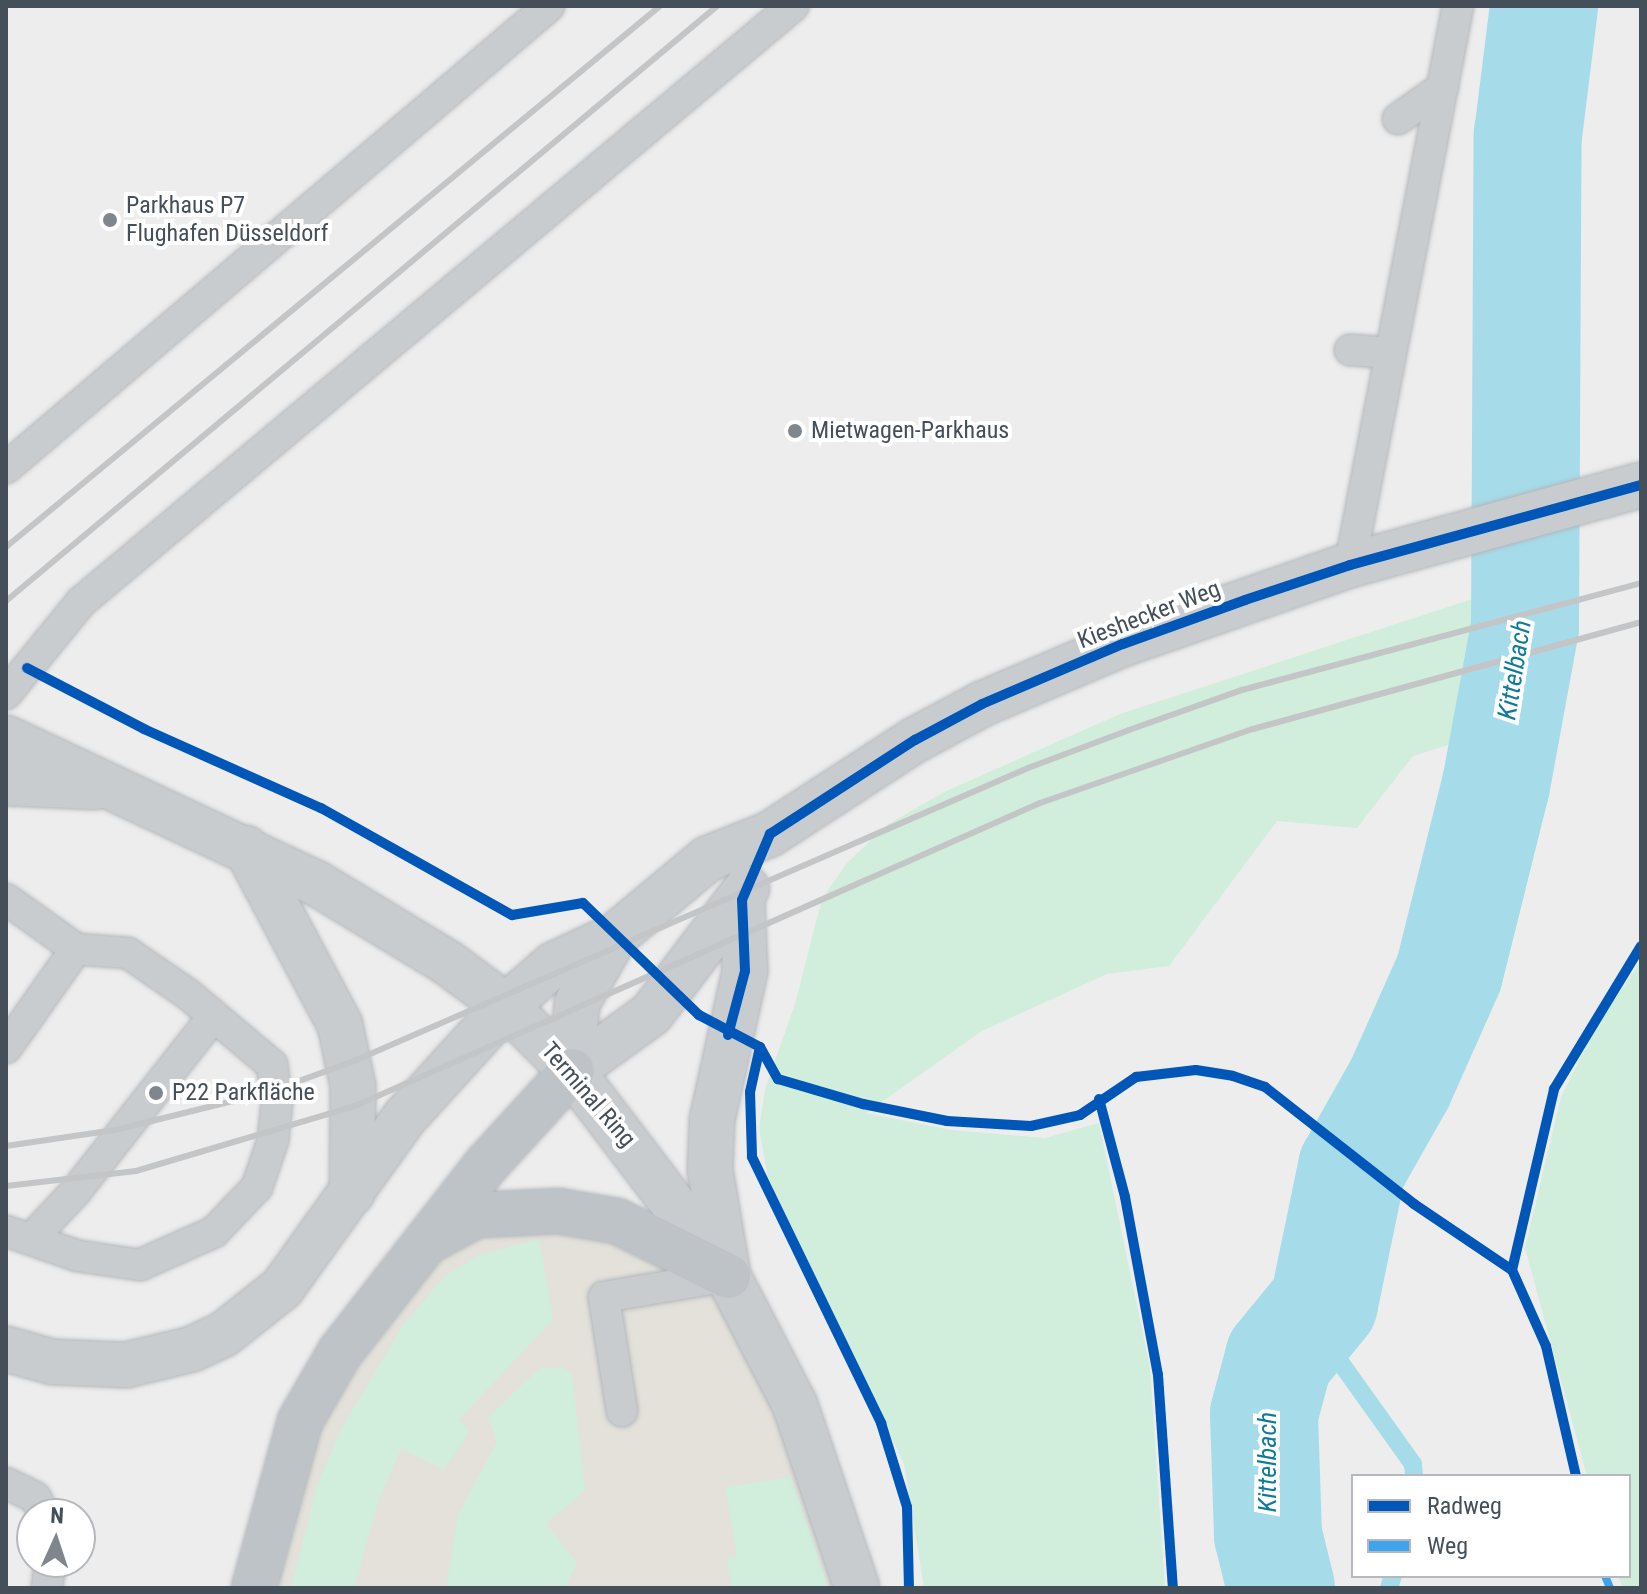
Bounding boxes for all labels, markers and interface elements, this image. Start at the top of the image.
place label: Parkhaus P7 Flughafen Düsseldorf [126,192,328,248]
marker: Parkhaus P7 Flughafen Düsseldorf [101,211,119,229]
place label: Mietwagen-Parkhaus [811,417,1009,445]
marker: Mietwagen-Parkhaus [786,422,804,440]
street label: Kieshecker Weg [1074,575,1224,655]
water label: Kittelbach [1492,618,1538,722]
street label: Terminal Ring [535,1037,641,1153]
place label: P22 Parkfläche [172,1079,315,1107]
marker: P22 Parkfläche [147,1084,165,1102]
water label: Kittelbach [1252,1412,1284,1512]
legend [1351,1474,1631,1578]
text: Radweg [1427,1492,1502,1520]
north arrow [16,1498,96,1578]
text: N [50,1503,65,1528]
text: Weg [1427,1532,1468,1560]

